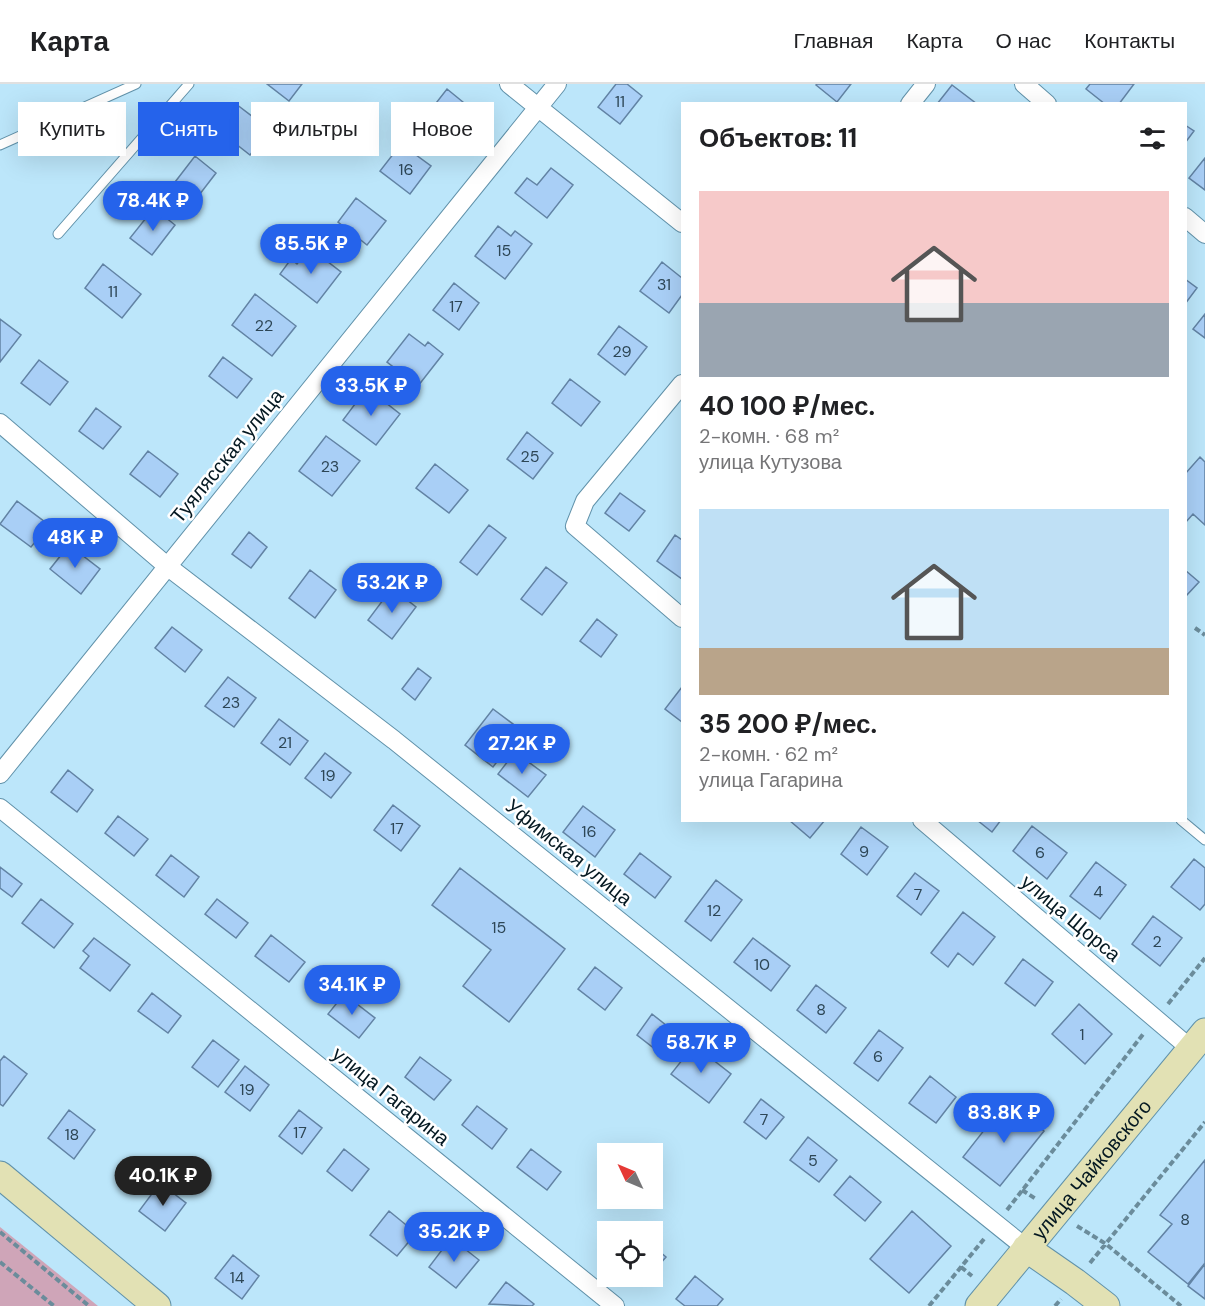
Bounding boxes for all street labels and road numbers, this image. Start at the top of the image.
street label: Туялясская улица [165,383,290,529]
street label: Уфимская улица [500,793,638,912]
street label: улица Щорса [1016,869,1127,968]
street label: улица Гагарина [327,1041,456,1152]
street label: улица Чайковского [1026,1094,1157,1245]

